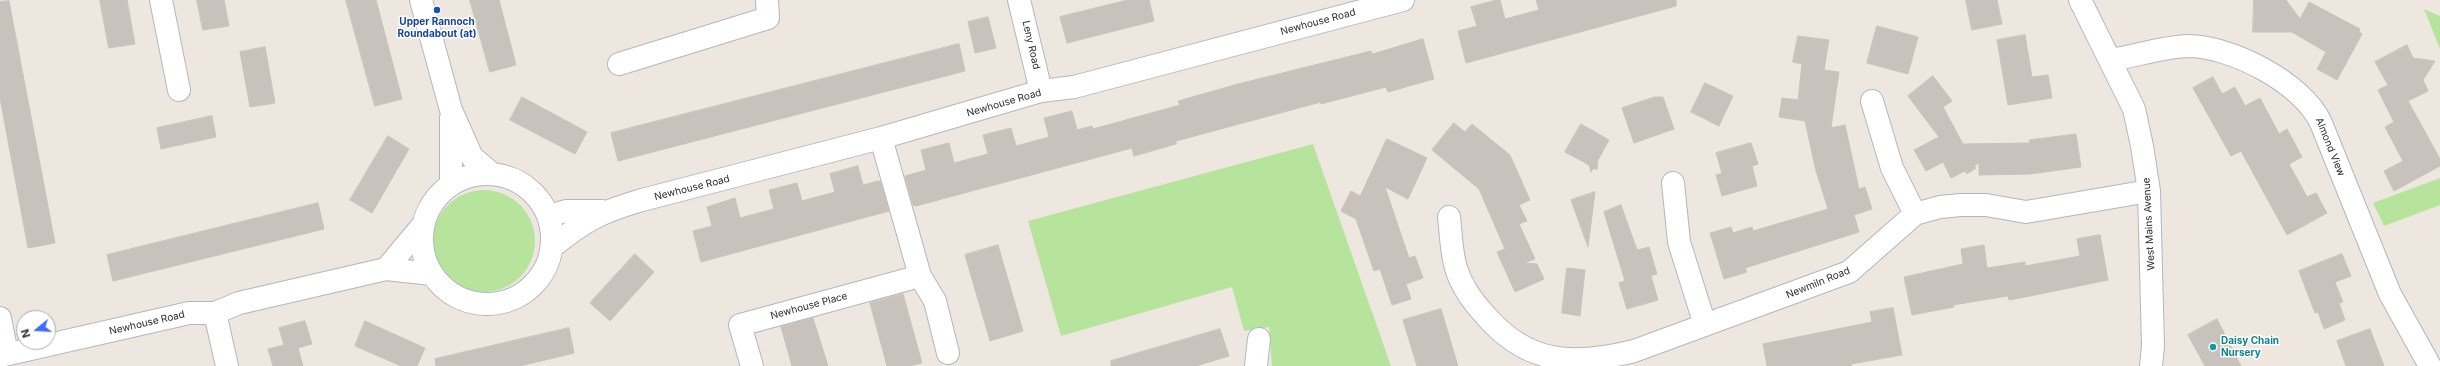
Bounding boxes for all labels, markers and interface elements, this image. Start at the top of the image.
marker: Upper Rannoch Roundabout (at) [432,5,442,15]
street label: Newhouse Road [1279,6,1357,38]
place label: Upper Rannoch Roundabout (at) [398,16,476,40]
street label: Leny Road [1020,19,1042,71]
street label: Newhouse Road [965,87,1043,119]
street label: Almond View [2313,116,2347,178]
street label: Newhouse Road [653,173,731,203]
street label: West Mains Avenue [2141,177,2157,271]
street label: Newmiln Road [1784,265,1852,301]
street label: Newhouse Place [769,290,849,322]
street label: Newhouse Road [108,308,186,338]
north arrow [16,310,56,350]
text: N [18,327,33,340]
place label: Daisy Chain Nursery [2221,335,2279,358]
marker: Daisy Chain Nursery [2208,342,2218,352]

